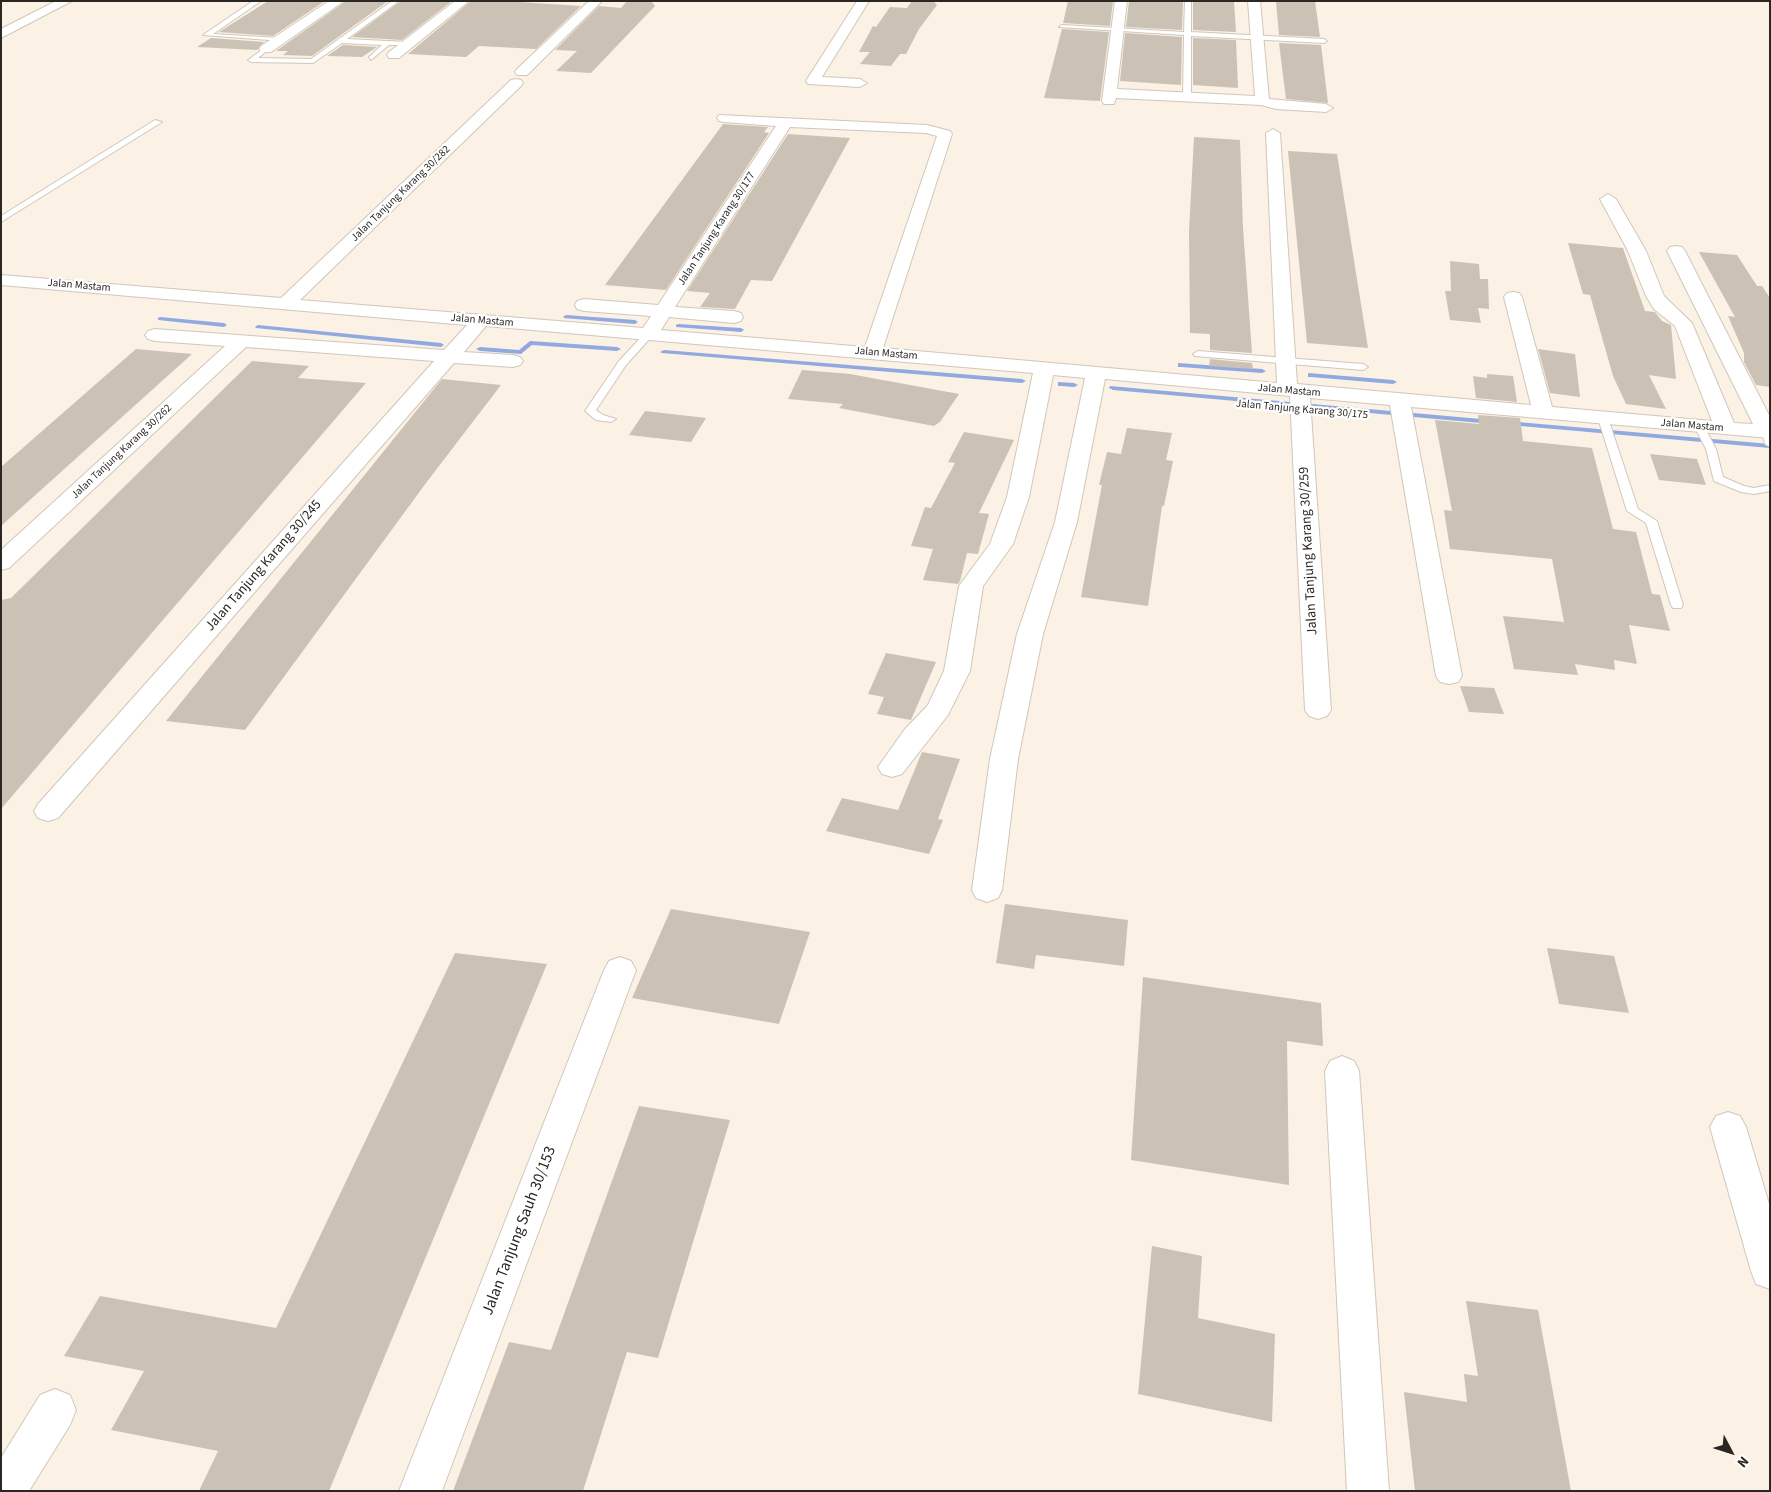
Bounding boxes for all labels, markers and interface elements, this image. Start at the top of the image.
street label: Jalan Tanjung Karang 30/282 [349,143,453,245]
street label: Jalan Tanjung Karang 30/177 [675,170,759,288]
street label: Jalan Mastam [47,277,111,295]
street label: Jalan Mastam [450,312,514,330]
street label: Jalan Mastam [854,345,918,363]
street label: Jalan Mastam [1257,382,1321,400]
street label: Jalan Tanjung Karang 30/175 [1235,398,1369,422]
street label: Jalan Tanjung Karang 30/262 [69,402,175,502]
street label: Jalan Mastam [1660,417,1724,435]
street label: Jalan Tanjung Karang 30/259 [1296,466,1322,636]
street label: Jalan Tanjung Karang 30/245 [202,497,326,635]
street label: Jalan Tanjung Sauh 30/153 [479,1144,561,1318]
north arrow [1706,1427,1756,1477]
text: N [1732,1452,1753,1472]

